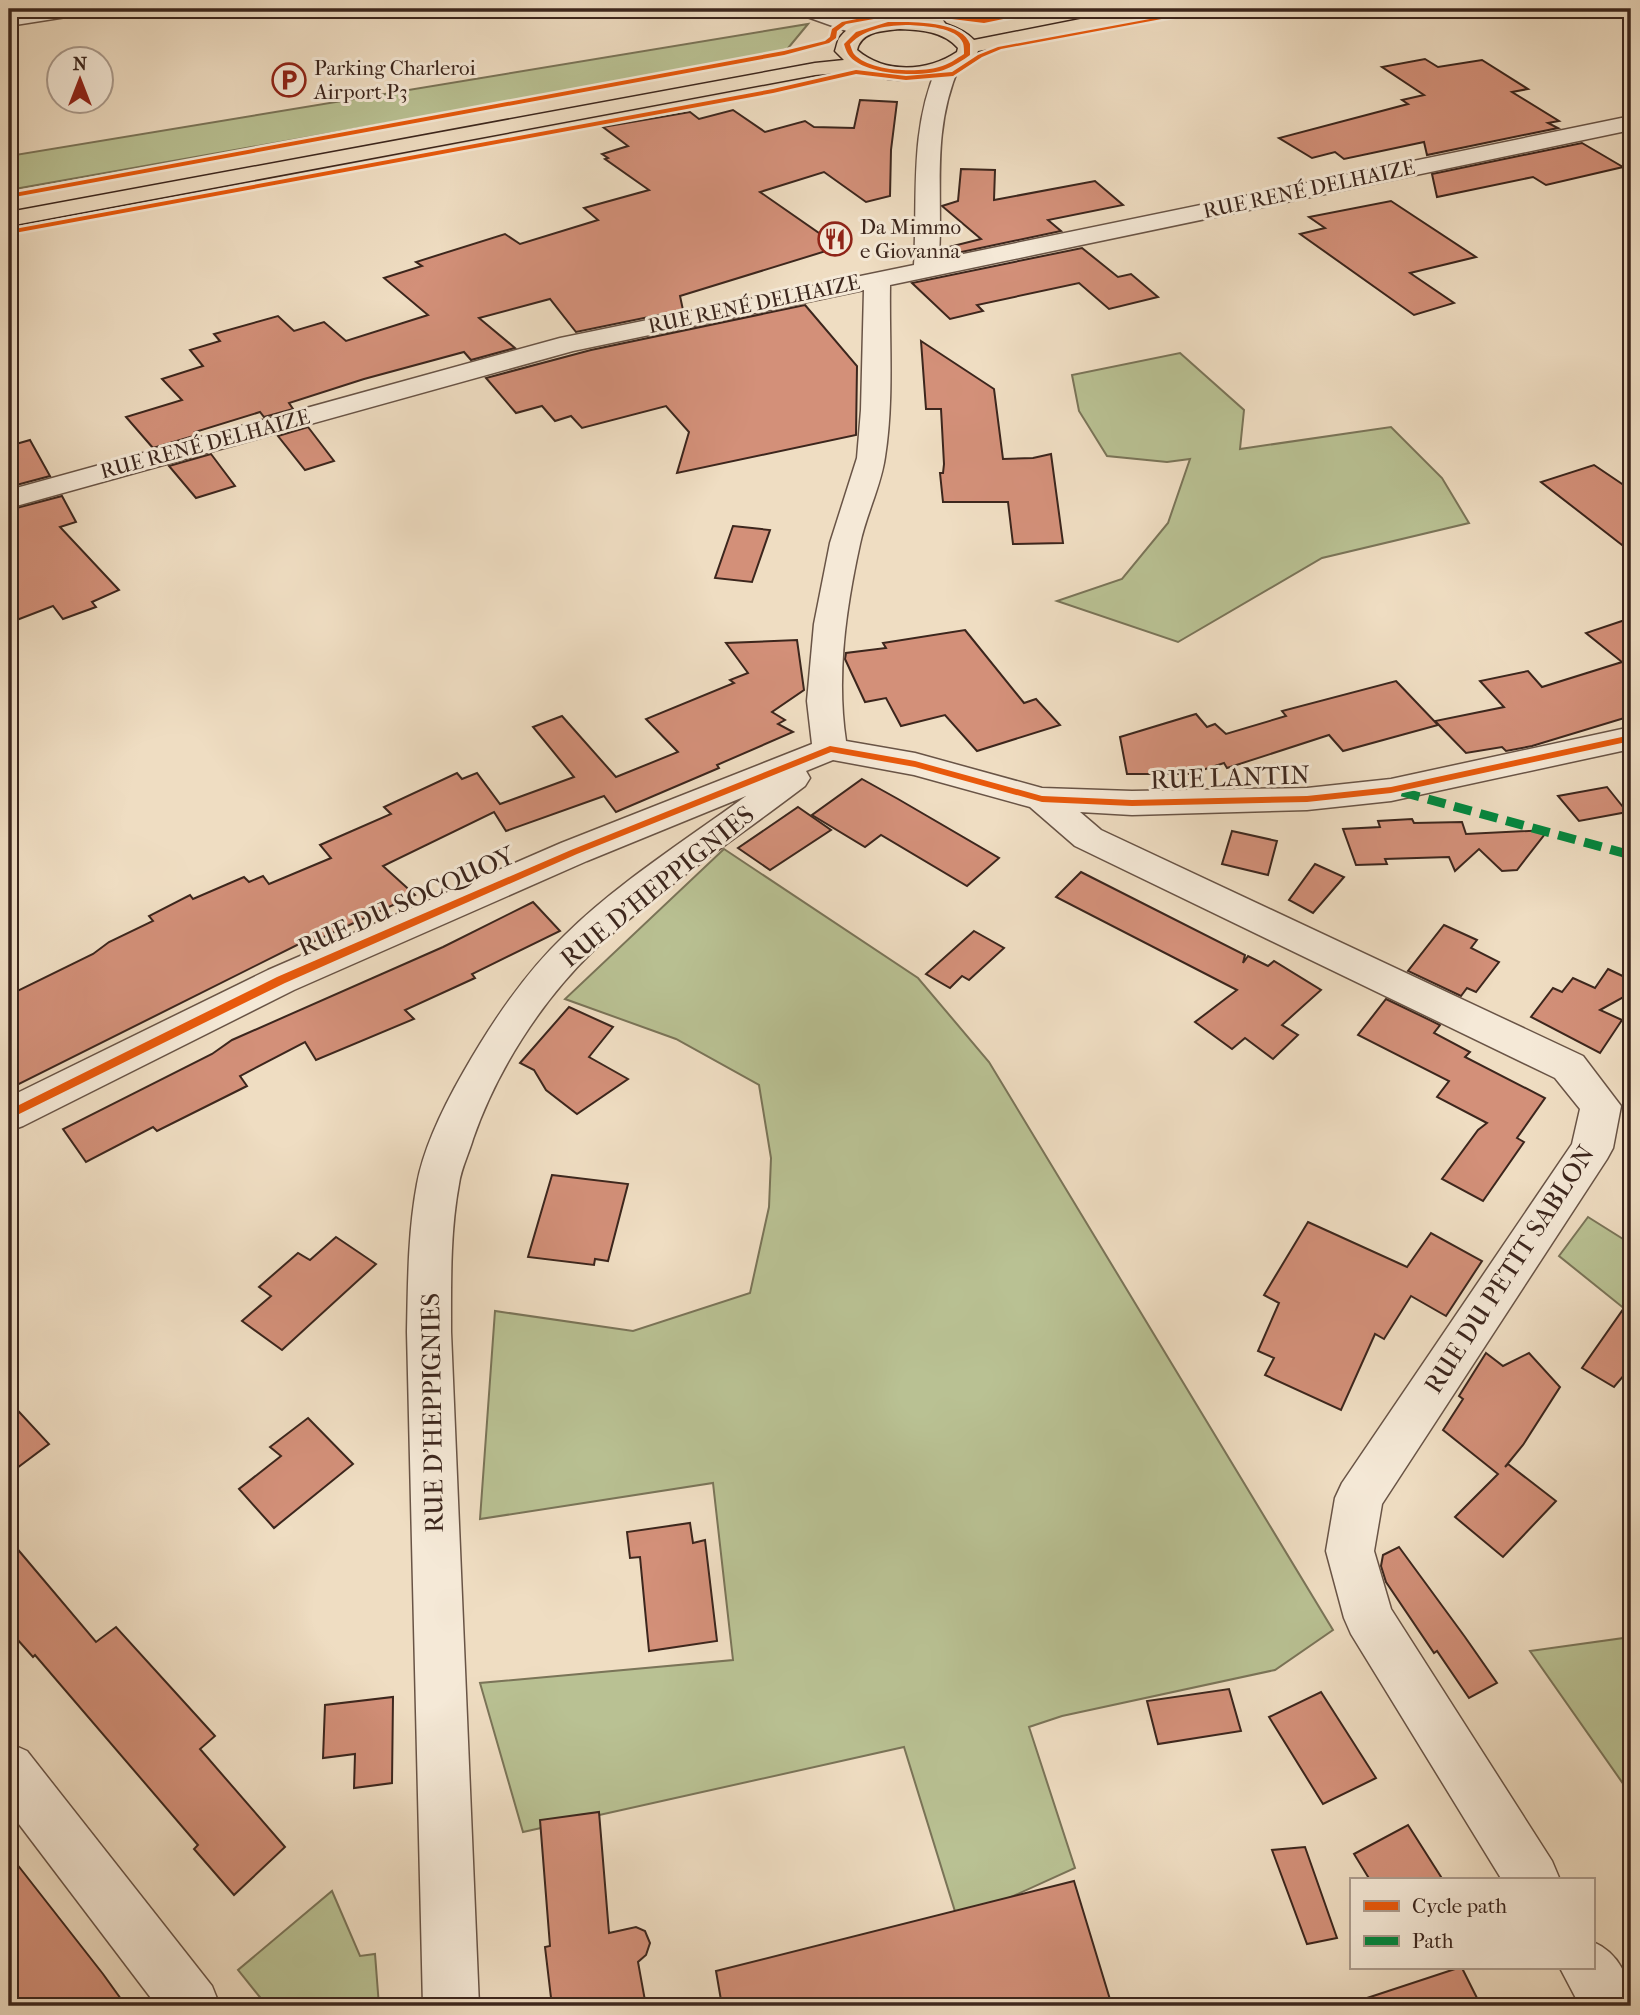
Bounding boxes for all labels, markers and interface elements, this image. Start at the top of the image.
north arrow [46,46,116,116]
text: N [73,53,88,75]
place label: Parking Charleroi Airport P3 [313,56,476,104]
parking icon: Parking Charleroi Airport P3 [270,61,308,99]
street label: RUE RENÉ DELHAIZE [1201,155,1417,223]
place label: Da Mimmo e Giovanna [860,215,961,263]
restaurant icon: Da Mimmo e Giovanna [816,220,854,258]
street label: RUE RENÉ DELHAIZE [646,270,862,338]
street label: RUE RENÉ DELHAIZE [98,404,313,484]
street label: RUE LANTIN [1150,759,1311,796]
street label: RUE D'HEPPIGNIES [554,799,760,974]
street label: RUE DU SOCQUOY [293,839,520,963]
street label: RUE DU PETIT SABLON [1418,1139,1601,1399]
street label: RUE D'HEPPIGNIES [415,1293,450,1533]
legend [1350,1878,1594,1969]
text: Cycle path [1412,1894,1507,1918]
text: Path [1412,1929,1454,1953]

